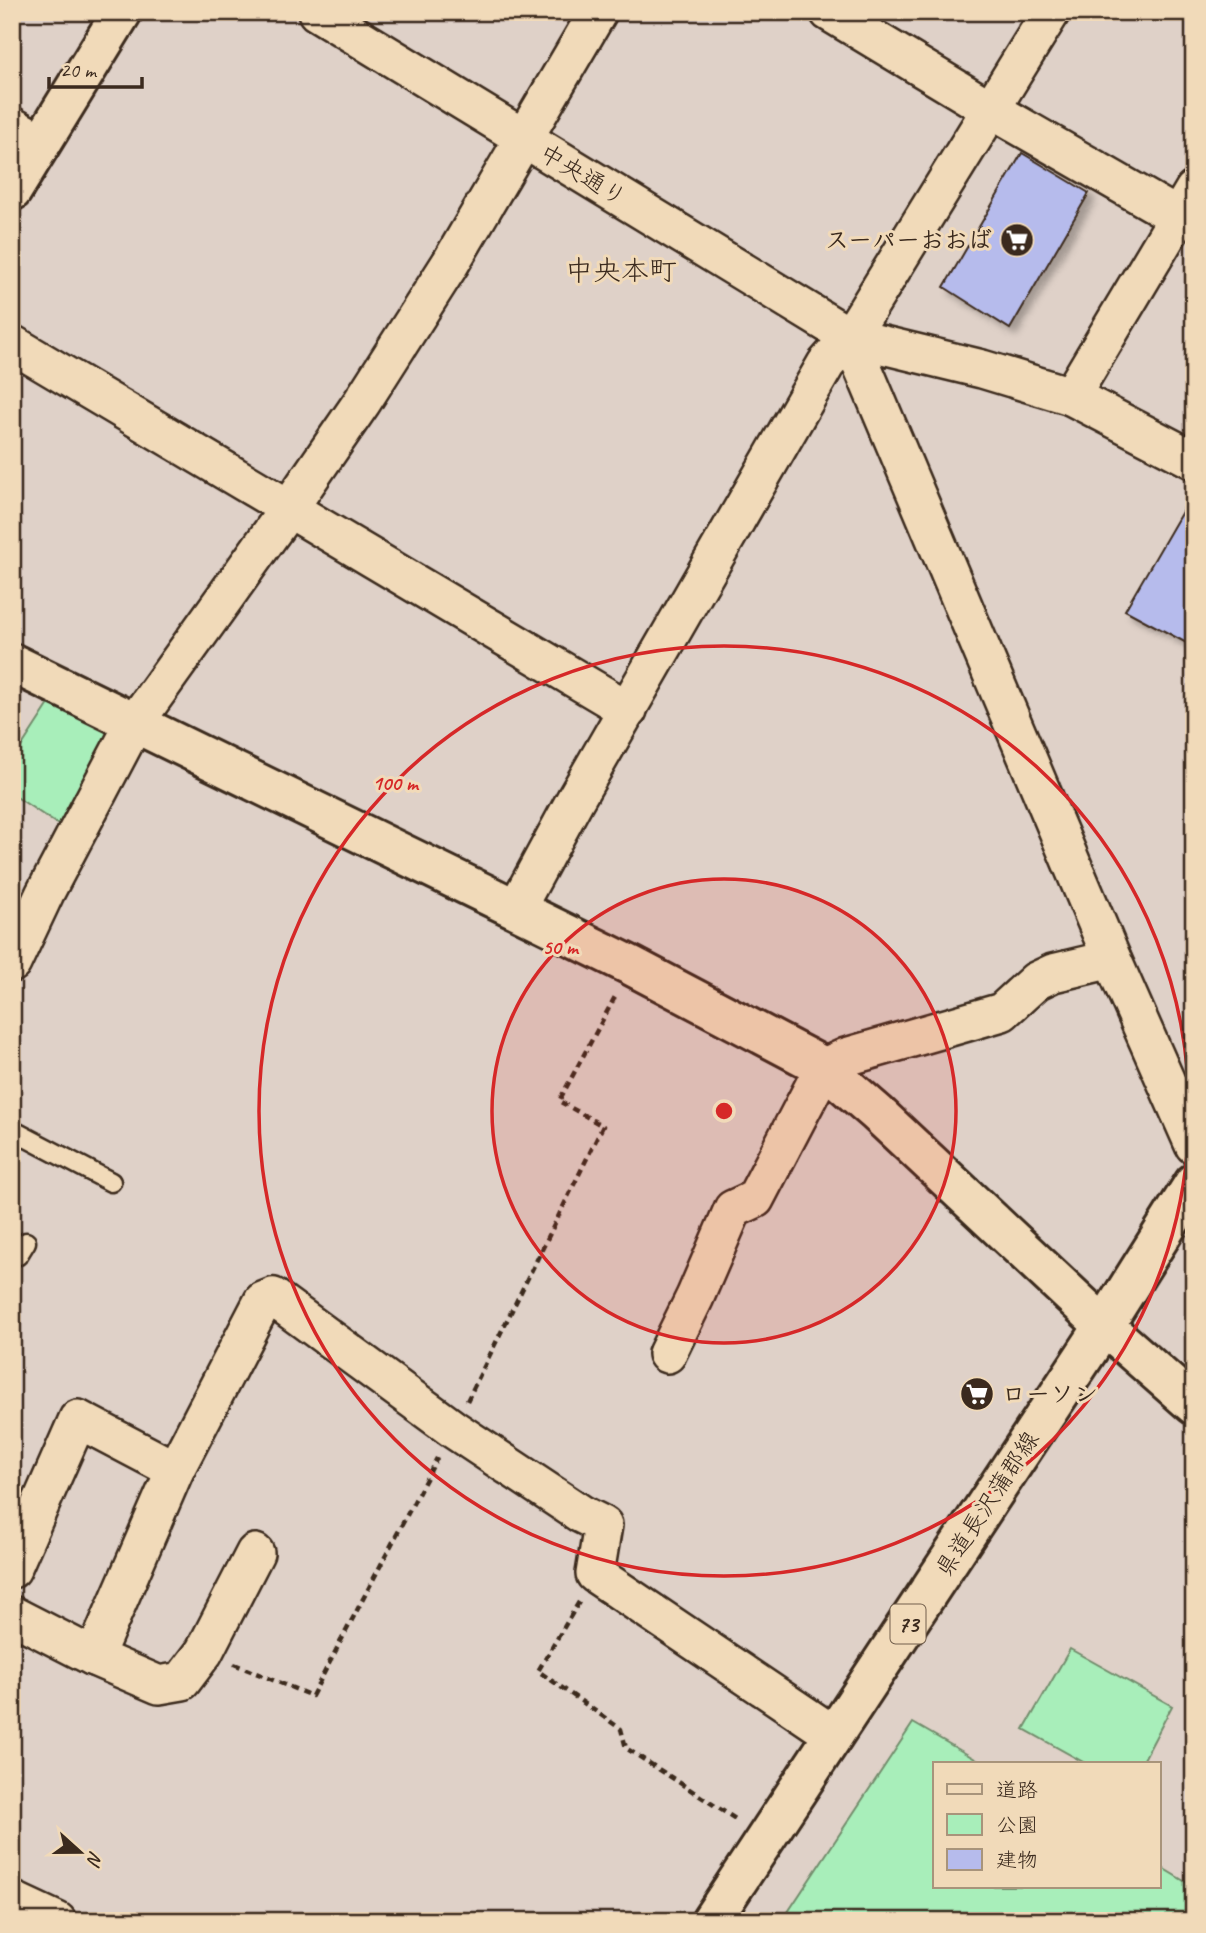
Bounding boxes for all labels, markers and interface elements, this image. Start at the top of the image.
scale bar [49,46,142,90]
text: 20 m [60,57,98,83]
street label: 中央通り [534,137,632,213]
supermarket icon: スーパーおおば [998,221,1036,259]
place label: スーパーおおば [825,225,992,255]
district label: 中央本町 [565,253,677,288]
text: 100 m [372,770,420,796]
text: 50 m [542,934,580,960]
centre of rings [712,1099,736,1123]
supermarket icon: ローソン [958,1375,996,1413]
place label: ローソン [1002,1379,1098,1409]
street label: 県道長沢蒲郡線 [929,1425,1045,1583]
road number: 73 [890,1604,926,1644]
legend [933,1762,1160,1888]
text: 道路 [996,1777,1038,1803]
text: 公園 [996,1812,1038,1838]
north arrow [46,1818,116,1888]
text: 建物 [996,1847,1038,1873]
text: N [80,1848,108,1871]

